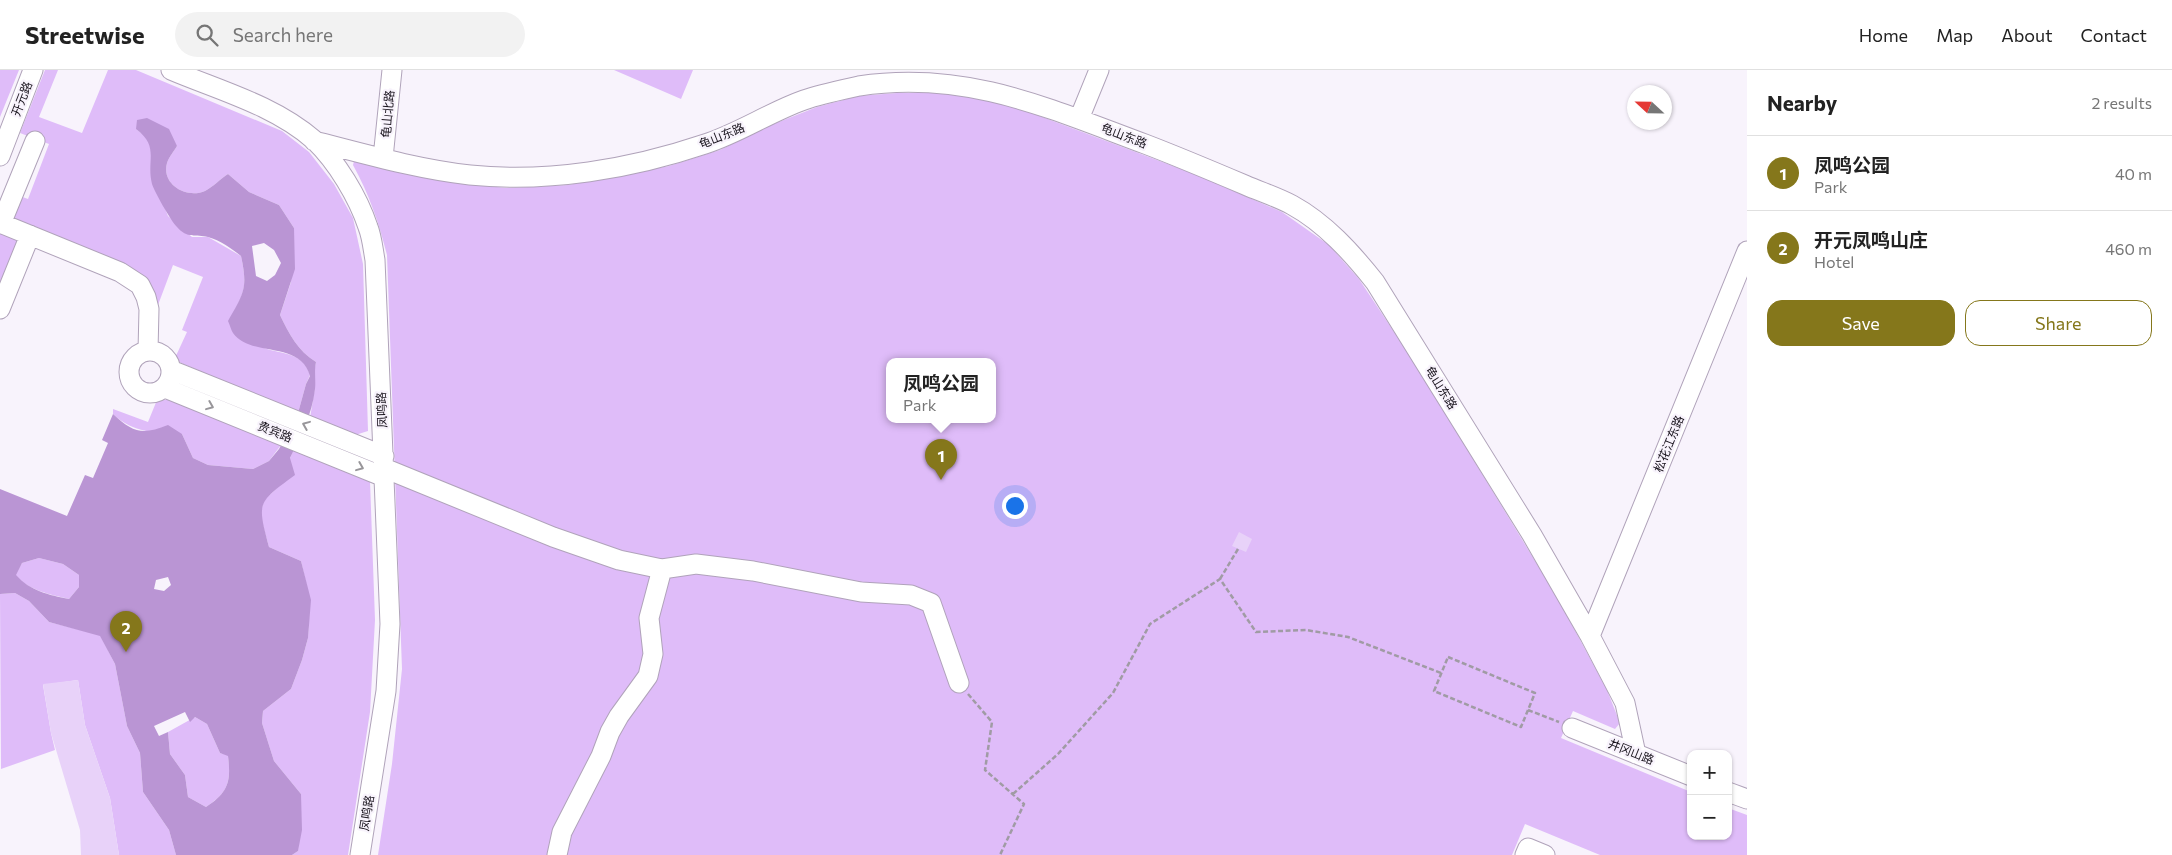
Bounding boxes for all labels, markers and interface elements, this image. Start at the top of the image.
search box [175,12,525,57]
text: Streetwise [25,20,145,49]
icon: search [193,21,221,49]
text: Search here [233,23,333,46]
text: Home [1859,24,1908,46]
text: Map [1936,24,1973,46]
text: About [2001,24,2053,46]
text: Contact [2081,24,2147,46]
street label: 开元路 [8,79,34,118]
north arrow [1627,85,1672,130]
street label: 龟山北路 [378,89,396,138]
text: Nearby [1767,90,1837,115]
text: 2 results [2091,93,2152,112]
street label: 龟山东路 [697,120,747,151]
street label: 龟山东路 [1099,120,1149,150]
text: 凤鸣公园 [1814,153,1890,176]
text: 1 [1779,164,1787,183]
text: 40 m [2115,164,2152,183]
text: Park [1814,177,1847,196]
text: 开元凤鸣山庄 [1814,228,1928,251]
text: 2 [1778,239,1788,258]
text: 460 m [2105,239,2152,258]
text: Hotel [1814,252,1854,271]
button: Save [1767,300,1955,346]
button: Share [1965,300,2152,346]
popup [886,358,996,423]
street label: 龟山东路 [1423,363,1461,412]
text: 凤鸣公园 [903,371,979,394]
street label: 凤鸣路 [373,392,389,428]
text: Park [903,395,936,414]
one-way arrow [205,400,214,410]
street label: 松花江东路 [1650,413,1686,474]
street label: 贵宾路 [256,418,295,444]
one-way arrow [302,421,311,431]
pin: 1 [925,439,957,480]
one-way arrow [356,461,364,471]
your location [1002,493,1028,519]
pin: 2 [110,611,142,652]
street label: 井冈山路 [1606,736,1656,767]
map controls [1687,750,1732,840]
button: + [1687,750,1732,795]
street label: 凤鸣路 [356,794,376,832]
button: − [1687,795,1732,840]

